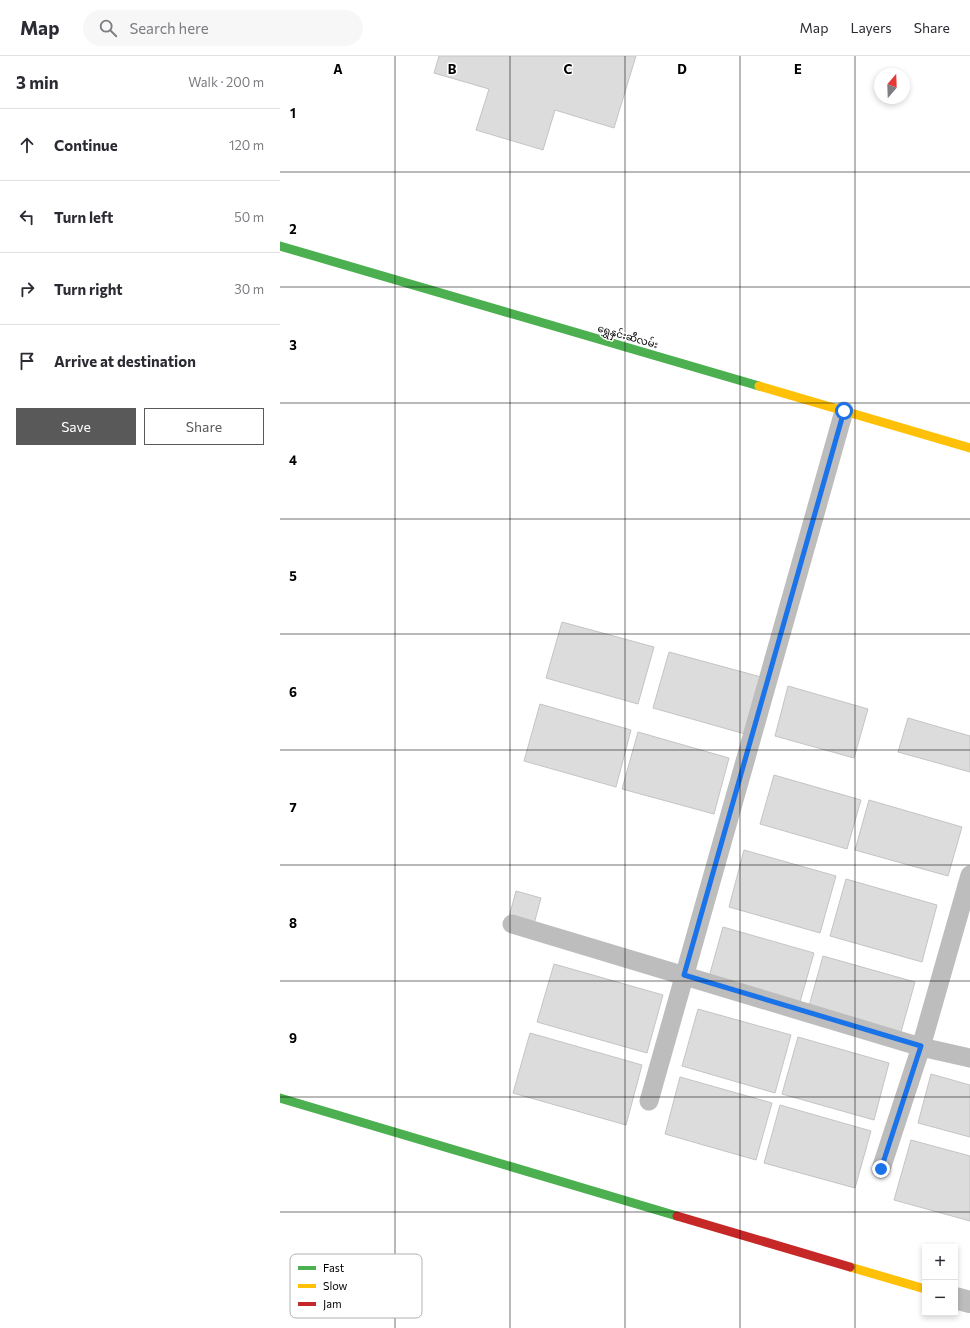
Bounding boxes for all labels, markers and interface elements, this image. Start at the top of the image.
search box [83,10,363,46]
text: Map [20,16,59,39]
icon: search [97,17,119,39]
text: Search here [129,19,209,37]
text: Map [800,19,828,36]
text: Layers [850,19,892,36]
text: Share [914,19,950,36]
text: A [333,61,343,77]
text: B [448,61,457,77]
text: C [564,61,573,77]
text: D [677,61,687,77]
text: E [794,61,802,77]
north arrow [874,68,910,104]
text: 3 min [16,72,59,93]
text: Walk · 200 m [188,74,264,90]
text: 1 [290,105,296,121]
icon: ahead [16,134,38,156]
text: Continue [54,136,118,154]
text: 120 m [229,137,264,153]
icon: left [16,206,38,228]
text: Turn left [54,208,113,226]
text: 50 m [234,209,264,225]
text: 2 [289,221,297,237]
icon: right [16,278,38,300]
text: Turn right [54,280,123,298]
text: 30 m [234,281,264,297]
street label: ရွှေနှင်းဆီလမ်း [596,321,660,353]
text: 3 [289,337,297,353]
icon: arrive [16,350,38,372]
text: Arrive at destination [54,352,196,370]
route start [835,402,853,420]
button: Save [16,408,136,445]
button: Share [144,408,264,445]
text: 4 [289,452,297,468]
text: 5 [289,568,297,584]
text: 6 [289,684,297,700]
text: 7 [289,799,297,815]
text: 8 [289,915,297,931]
text: 9 [289,1030,297,1046]
route end [872,1160,890,1178]
map controls [922,1244,958,1316]
button: + [922,1244,958,1280]
legend [290,1254,422,1318]
text: Fast [323,1261,345,1274]
text: Slow [323,1279,348,1292]
button: − [922,1280,958,1316]
text: Jam [323,1297,342,1311]

